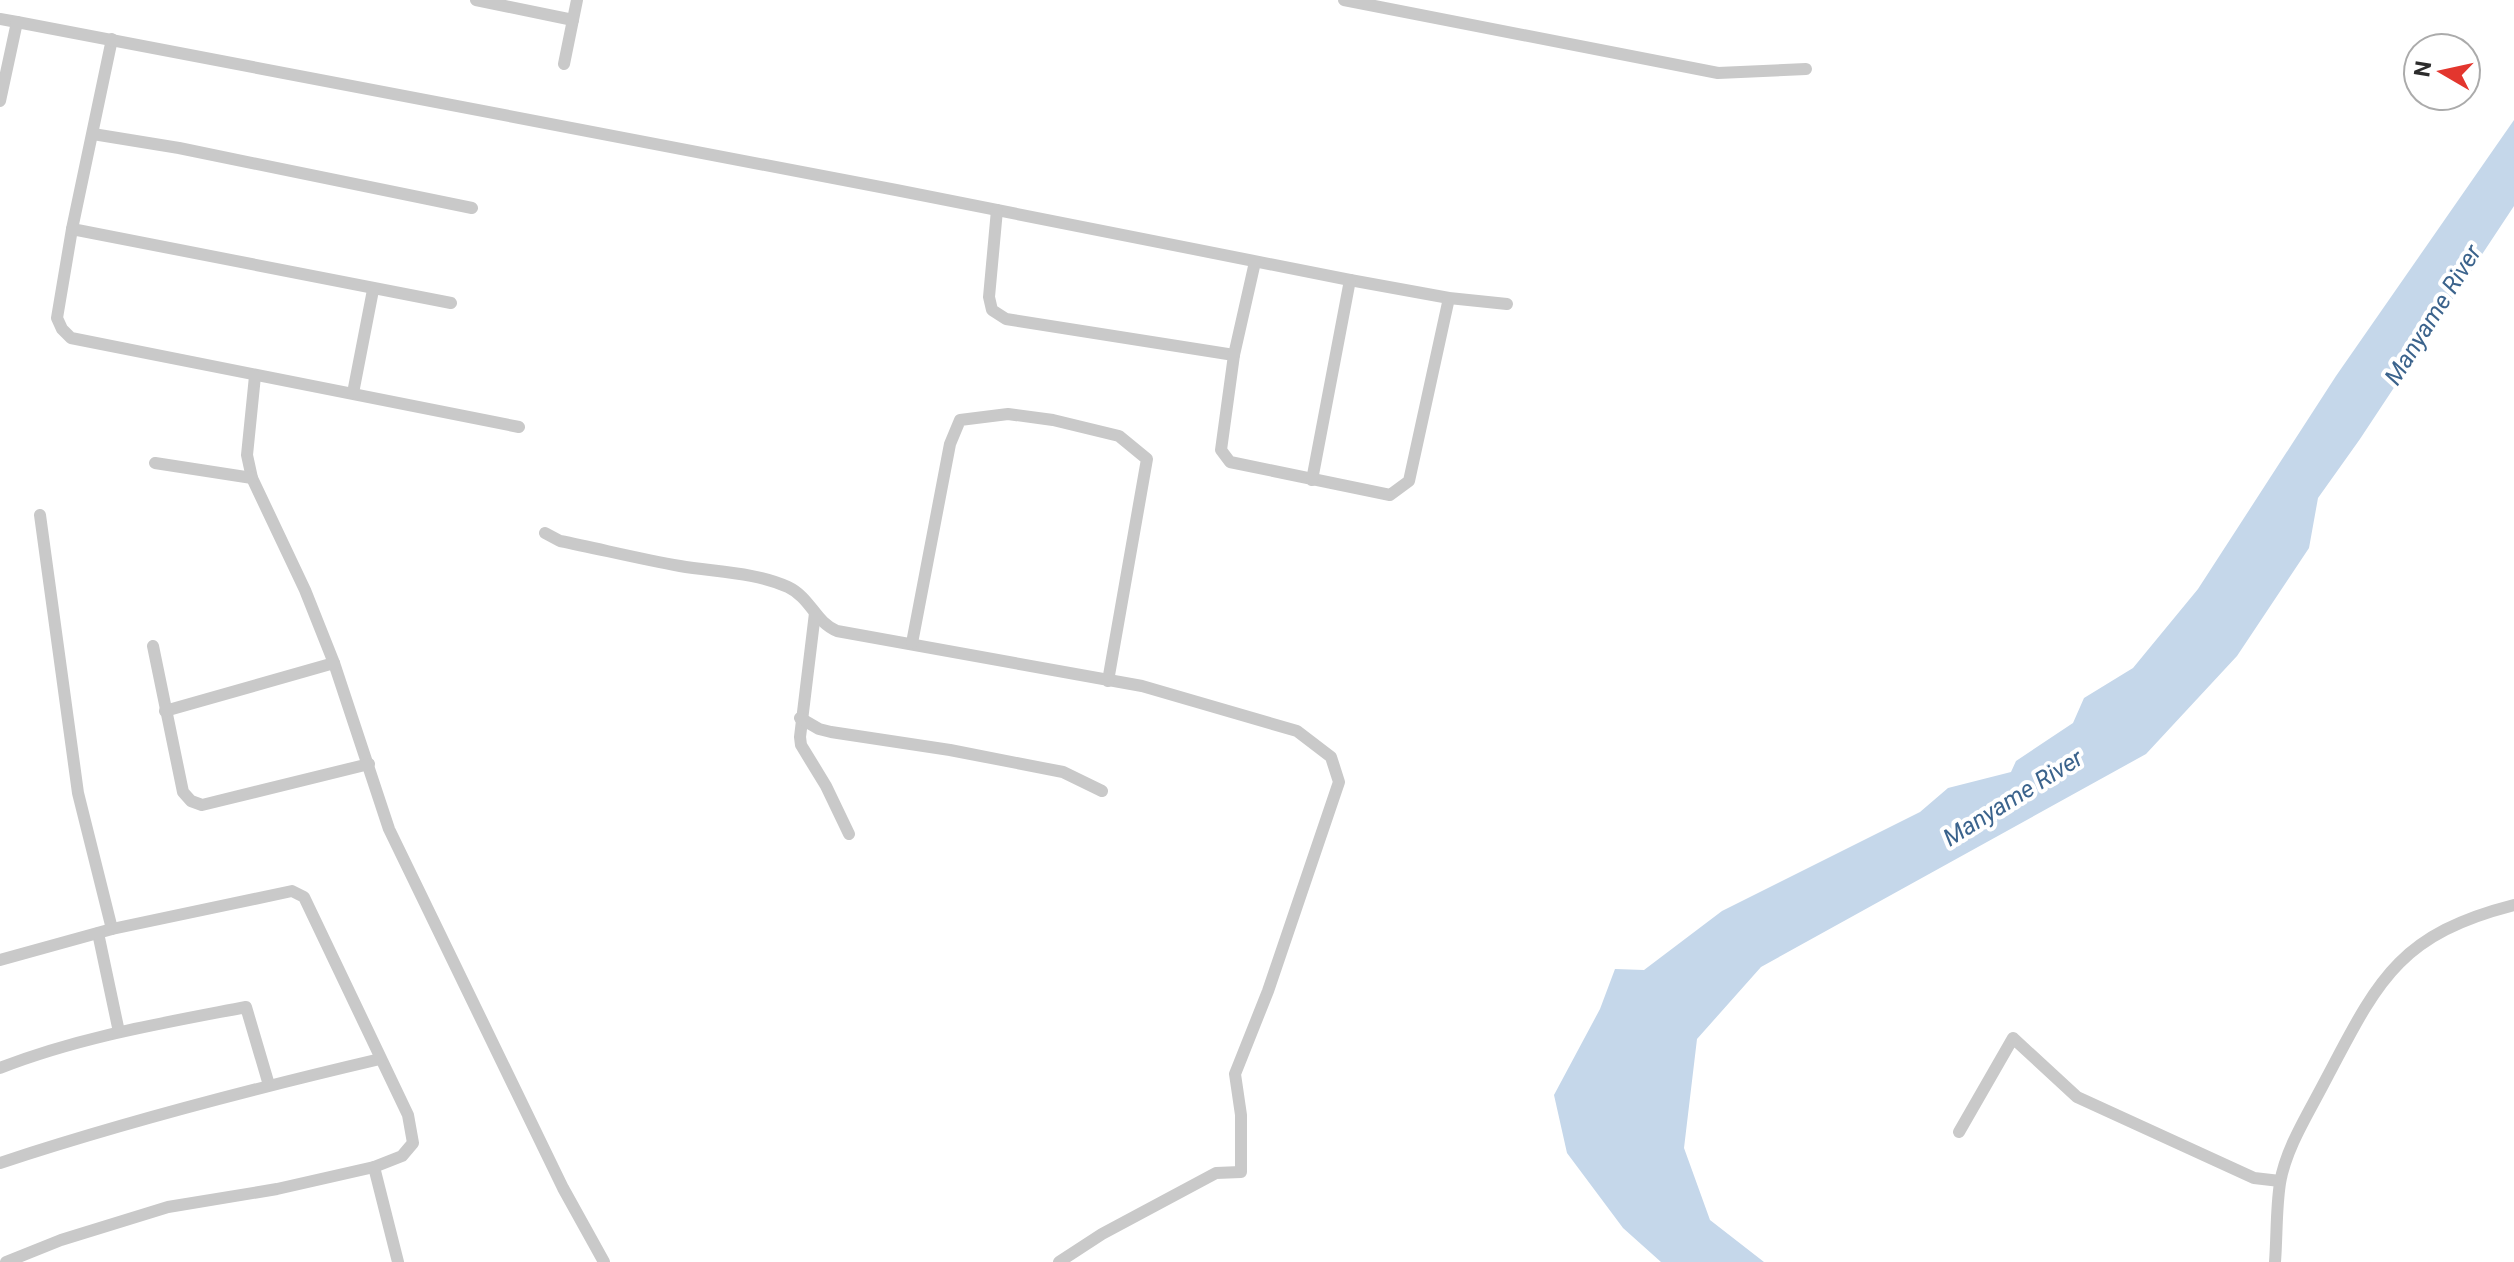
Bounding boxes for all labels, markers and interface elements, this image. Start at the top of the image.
north arrow [2402,32,2482,112]
text: N [2409,59,2436,79]
water label: Manyame River [2379,239,2488,390]
water label: Manyame River [1938,743,2089,852]

